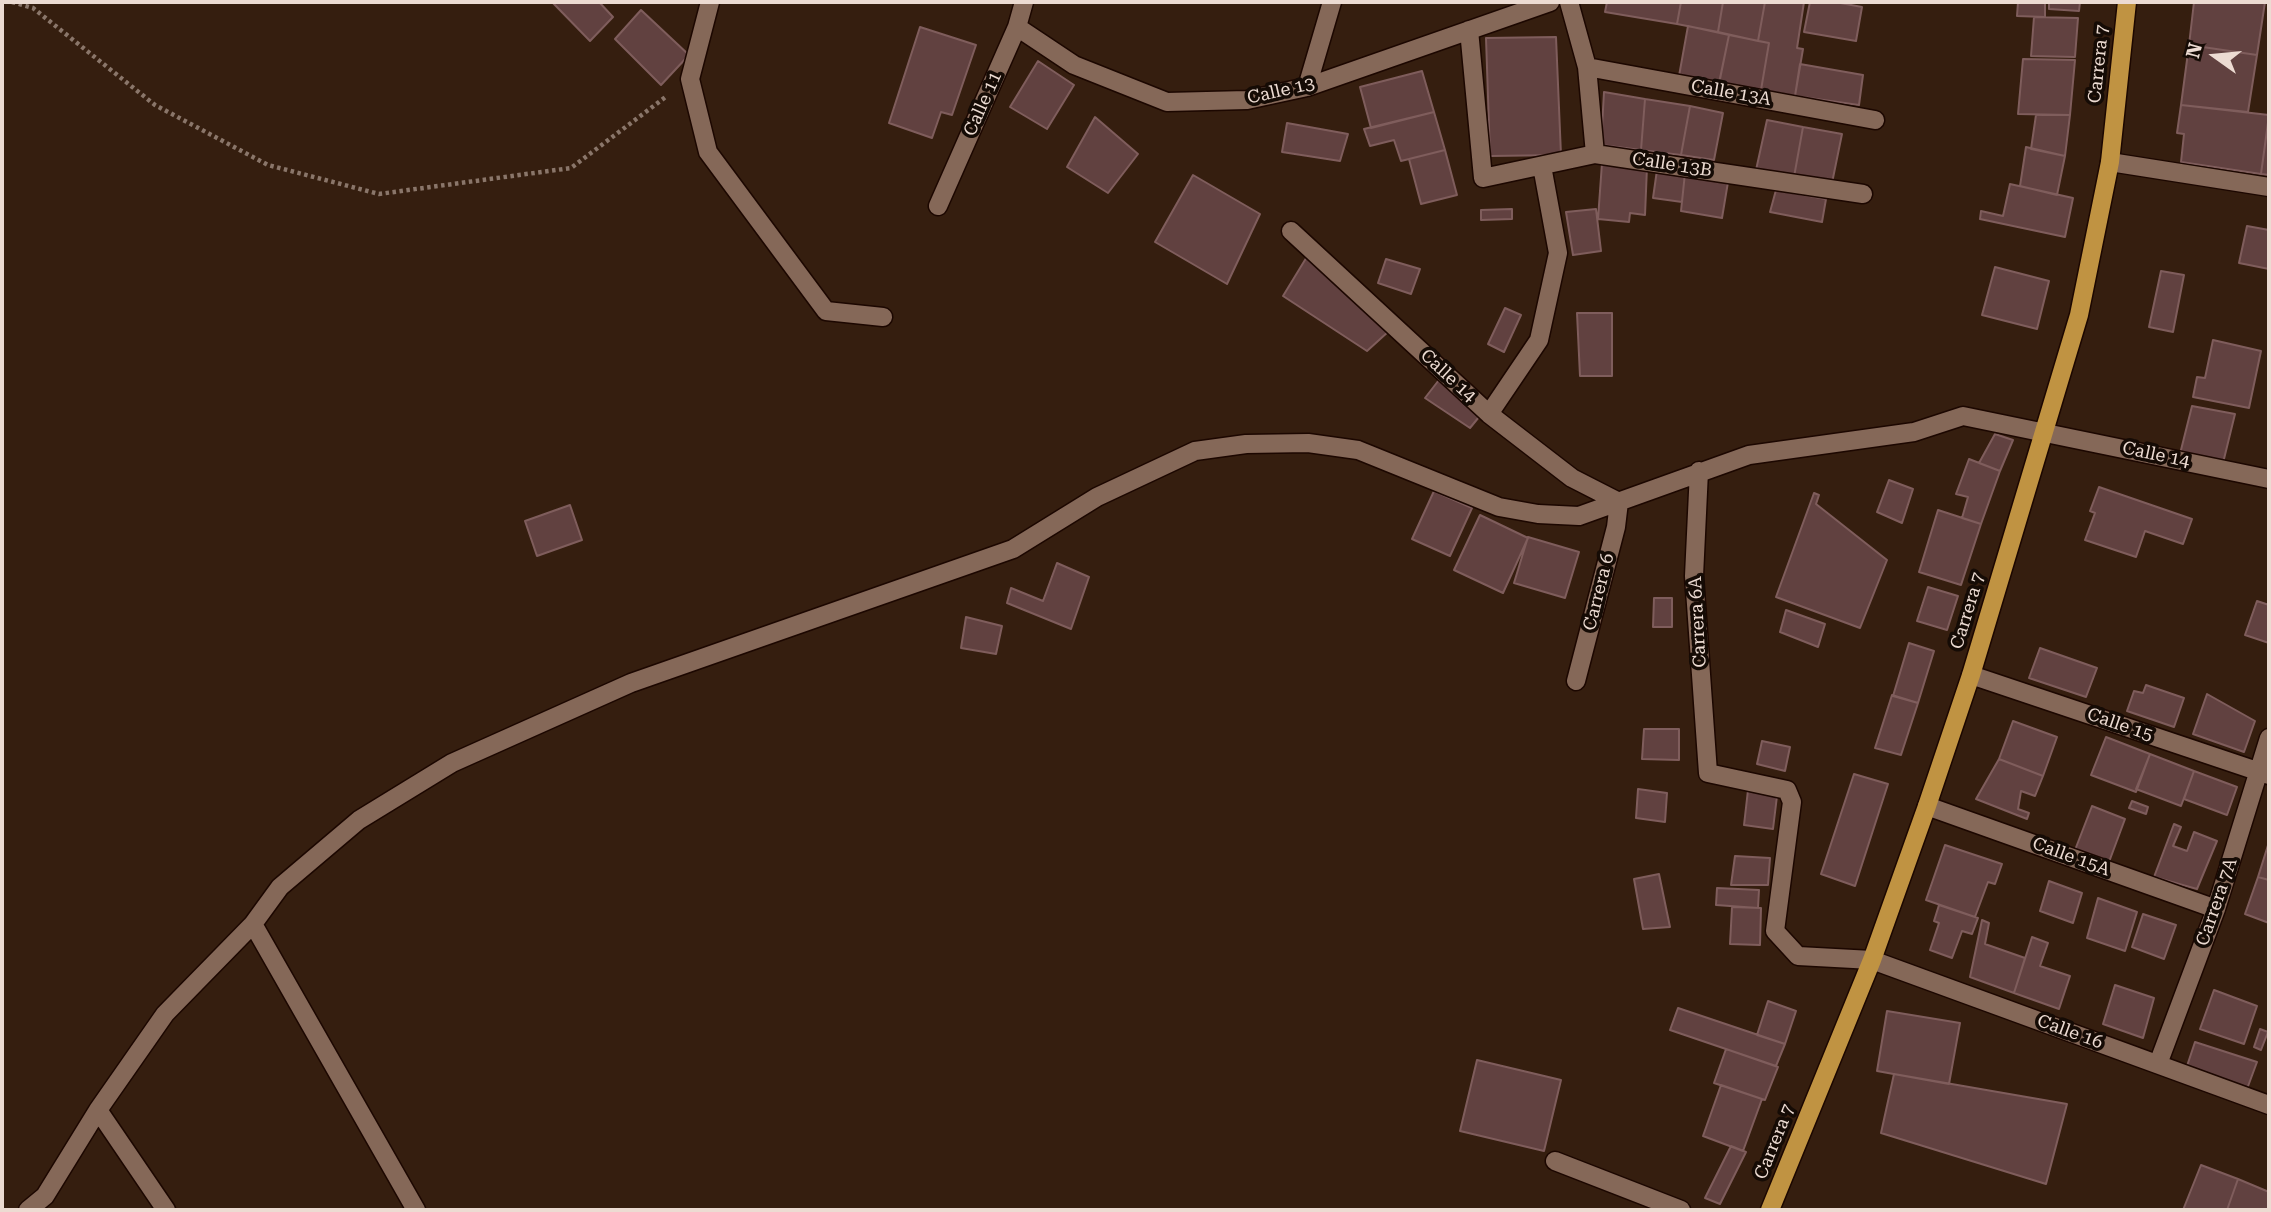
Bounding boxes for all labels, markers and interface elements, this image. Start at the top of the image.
north arrow [2180,21,2250,91]
street label: Carrera 7 [2084,24,2114,104]
text: N [2181,40,2207,60]
street label: Calle 11 [959,68,1007,140]
street label: Calle 13 [1245,73,1317,109]
street label: Calle 13A [1689,75,1773,111]
street label: Calle 13B [1631,148,1713,182]
street label: Calle 14 [1416,345,1480,407]
street label: Calle 14 [2120,437,2192,473]
street label: Carrera 6 [1579,551,1619,633]
street label: Carrera 7 [1946,570,1990,652]
street label: Carrera 6A [1685,576,1711,668]
street label: Calle 15 [2084,704,2156,746]
street label: Calle 15A [2029,833,2113,881]
street label: Carrera 7A [2192,855,2242,949]
street label: Calle 16 [2034,1010,2106,1054]
street label: Carrera 7 [1750,1101,1800,1183]

